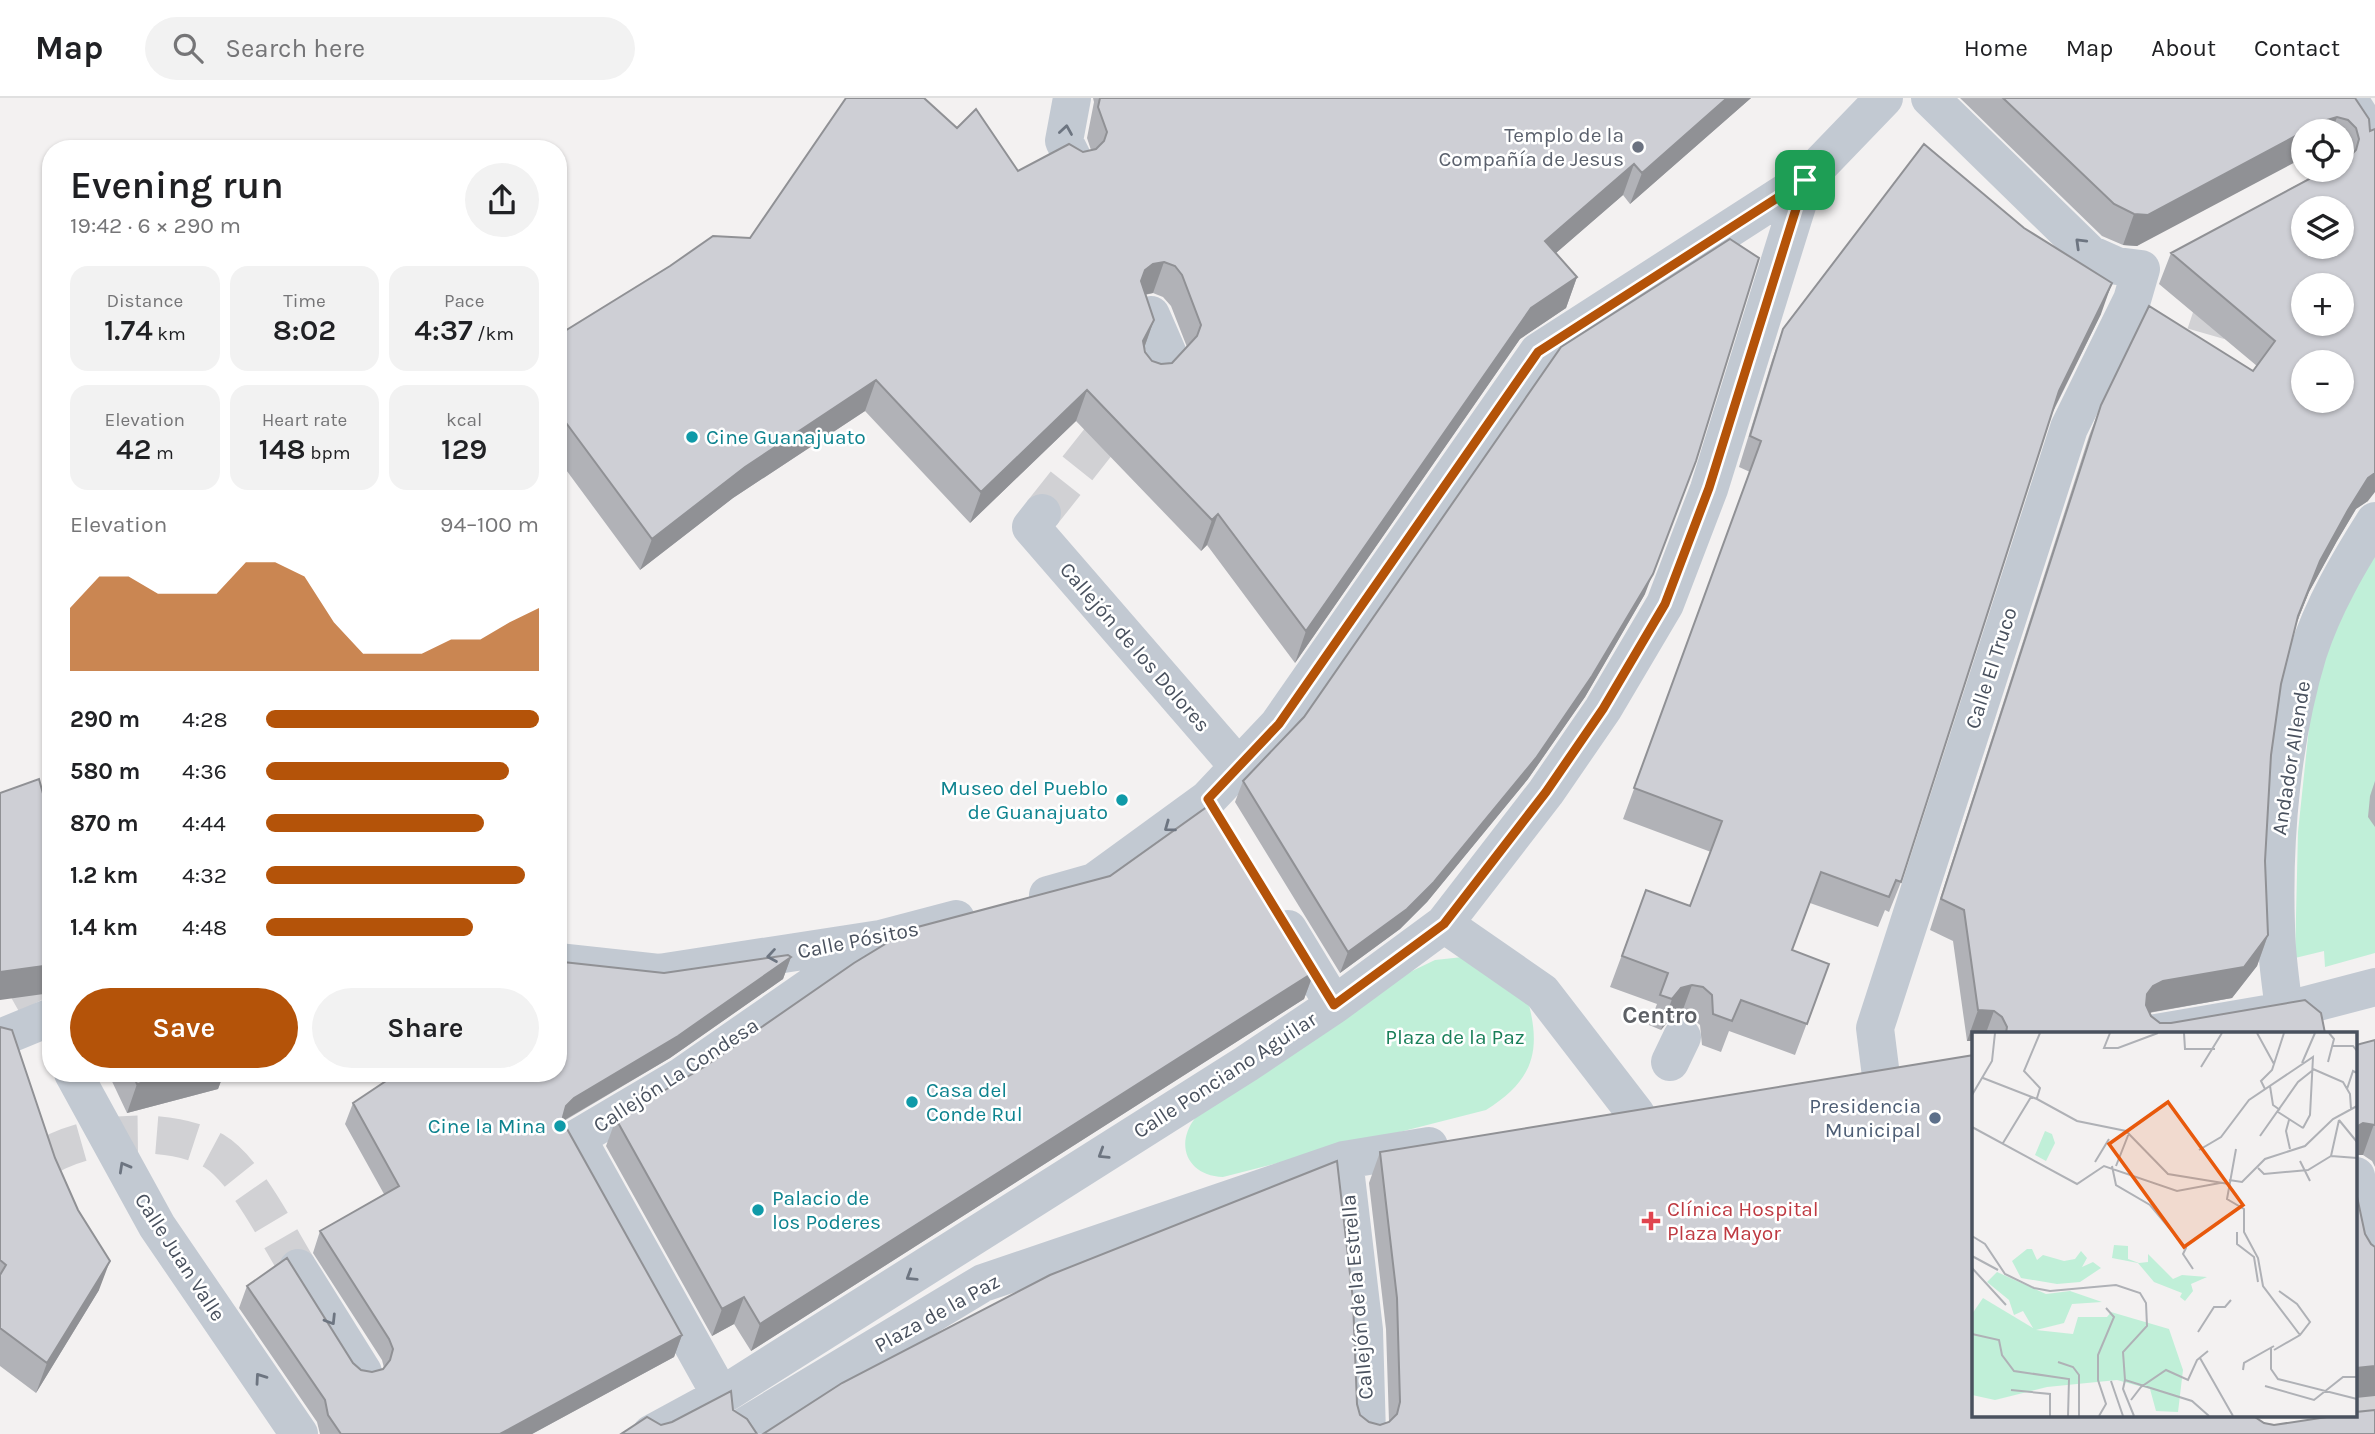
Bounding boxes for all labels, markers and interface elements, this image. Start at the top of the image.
search box [145,17,635,80]
text: Map [35,29,103,67]
icon: search [169,29,207,67]
text: Search here [225,33,365,64]
text: Home [1964,34,2028,62]
text: Map [2066,34,2113,62]
text: About [2151,34,2216,62]
text: Contact [2254,34,2340,62]
map controls [2291,119,2354,413]
button: locate [2291,119,2354,182]
place label: Templo de la Compañía de Jesus [1438,123,1624,171]
one-way arrow [1058,125,1073,136]
marker: Templo de la Compañía de Jesus [1630,139,1646,155]
pin [1775,150,1835,210]
icon: arrive [1786,161,1824,199]
text: Evening run [70,163,284,208]
button: share [465,163,539,237]
button: layers [2291,196,2354,259]
text: 19:42 · 6 × 290 m [70,212,241,239]
one-way arrow [2075,239,2088,252]
button: + [2291,273,2354,336]
text: Distance [106,290,183,312]
text: Time [283,290,326,312]
text: Pace [444,290,484,312]
text: 1.74 [104,312,153,348]
text: 8:02 [273,312,336,348]
text: 4:37 [414,312,473,348]
text: km [153,323,186,345]
text: /km [473,323,514,345]
button: − [2291,350,2354,413]
text: Elevation [105,409,185,431]
text: Heart rate [262,409,347,431]
text: kcal [446,409,482,431]
place label: Cine Guanajuato [706,425,866,449]
marker: Cine Guanajuato [684,429,700,445]
text: 42 [116,431,151,467]
text: 148 [259,431,306,467]
text: 129 [441,431,487,467]
text: m [151,442,174,464]
text: bpm [306,442,350,464]
text: Elevation [70,511,167,538]
text: 94–100 m [440,511,539,538]
street label: Callejón de los Dolores [1055,557,1215,737]
street label: Calle El Truco [1960,604,2022,732]
street label: Andador Allende [2267,679,2315,837]
text: 290 m [70,706,140,733]
text: 4:28 [182,706,228,733]
text: 580 m [70,758,140,785]
text: 4:36 [182,758,227,785]
place label: Museo del Pueblo de Guanajuato [940,776,1108,824]
marker: Museo del Pueblo de Guanajuato [1114,792,1130,808]
text: 870 m [70,810,139,837]
text: 4:44 [182,810,226,837]
one-way arrow [1164,819,1177,832]
text: 1.2 km [70,862,138,889]
text: 4:32 [182,862,227,889]
text: 1.4 km [70,914,138,941]
text: 4:48 [182,914,227,941]
street label: Calle Pósitos [795,917,921,963]
one-way arrow [766,948,778,963]
button: Save [70,988,298,1068]
button: Share [312,988,539,1068]
district label: Centro [1622,1001,1698,1029]
street label: Calle Ponciano Aguilar [1129,1007,1321,1143]
street label: Callejón La Condesa [589,1013,763,1137]
park label: Plaza de la Paz [1385,1025,1525,1049]
inset map [1972,1032,2358,1416]
place label: Casa del Conde Rul [926,1078,1023,1126]
marker: Casa del Conde Rul [904,1094,920,1110]
place label: Presidencia Municipal [1809,1094,1921,1142]
marker: Presidencia Municipal [1927,1110,1943,1126]
place label: Cine la Mina [428,1114,546,1138]
marker: Cine la Mina [552,1118,568,1134]
one-way arrow [1098,1146,1111,1158]
one-way arrow [118,1161,132,1174]
place label: Palacio de los Poderes [772,1186,881,1234]
street label: Calle Juan Valle [130,1189,230,1325]
street label: Callejón de la Estrella [1336,1193,1378,1401]
place label: Clínica Hospital Plaza Mayor [1667,1197,1819,1245]
marker: Palacio de los Poderes [750,1202,766,1218]
marker: Clínica Hospital Plaza Mayor [1641,1211,1661,1231]
one-way arrow [906,1267,919,1280]
street label: Plaza de la Paz [870,1269,1004,1357]
one-way arrow [322,1312,335,1325]
one-way arrow [256,1373,268,1386]

